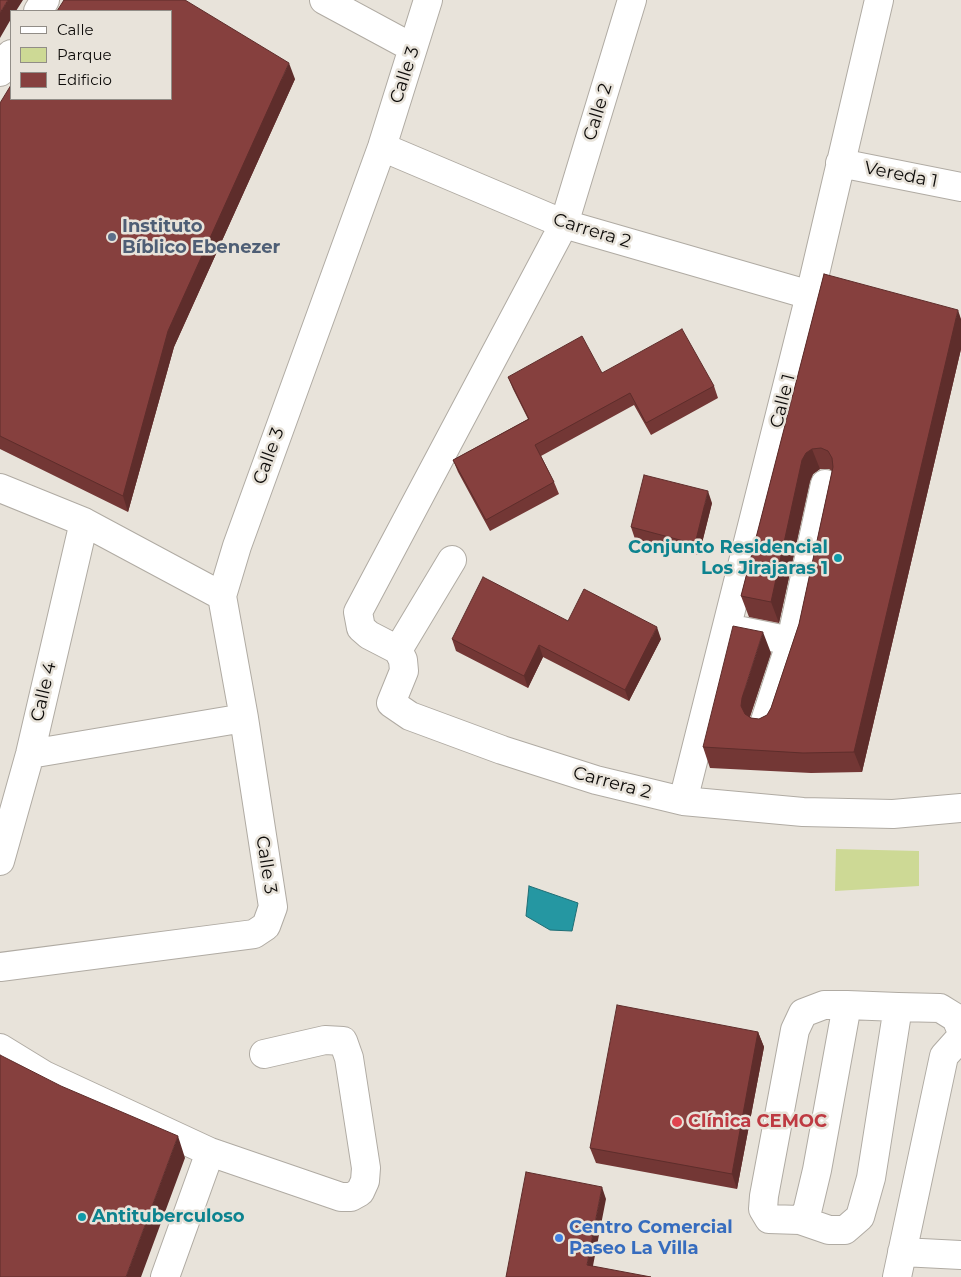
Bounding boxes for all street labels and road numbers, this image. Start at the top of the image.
street label: Calle 3 [386,44,424,106]
street label: Calle 2 [579,81,617,143]
street label: Vereda 1 [862,157,940,193]
street label: Carrera 2 [550,209,634,253]
street label: Calle 1 [766,372,800,430]
street label: Calle 3 [249,425,289,487]
street label: Calle 4 [27,660,61,724]
street label: Carrera 2 [570,762,654,804]
street label: Calle 3 [251,834,281,896]

